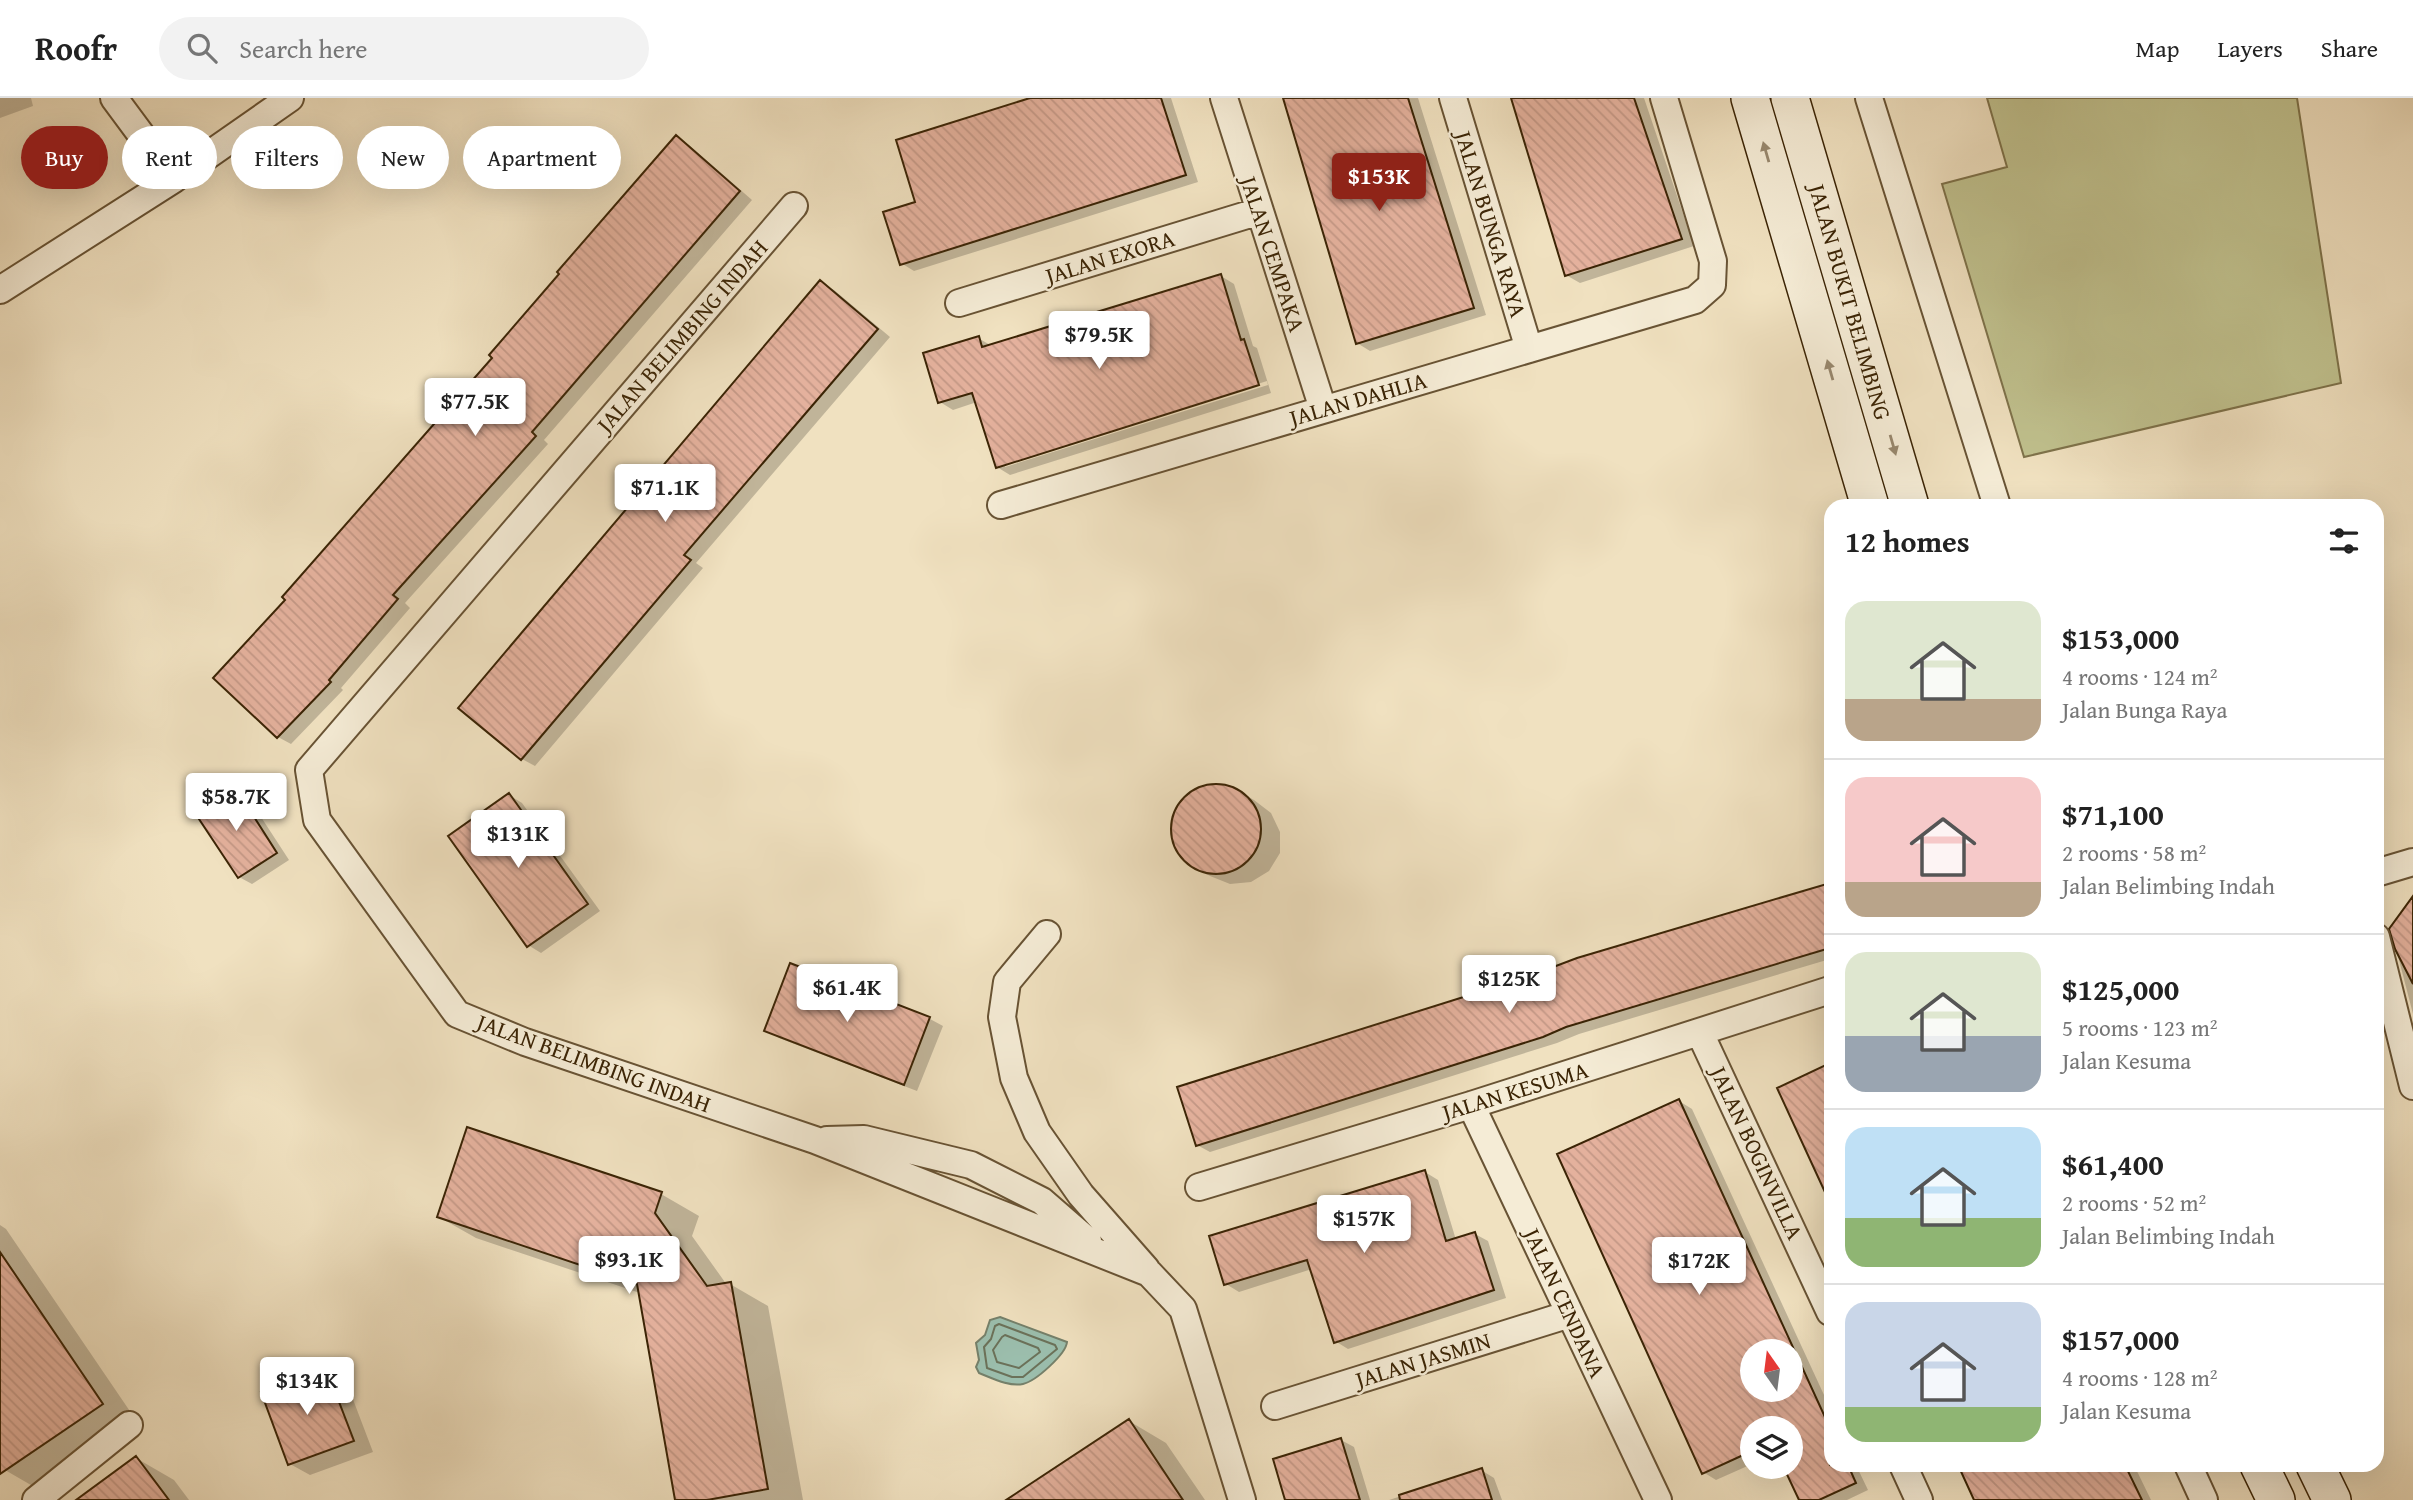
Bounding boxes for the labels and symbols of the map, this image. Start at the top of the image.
street label: JALAN BUNGA RAYA [1447,124,1536,321]
one-way arrow [1761,141,1771,162]
pin: $153K [1330,153,1428,213]
street label: JALAN CEMPAKA [1232,169,1314,336]
street label: JALAN BUKIT BELIMBING [1800,177,1900,424]
street label: JALAN EXORA [1038,221,1179,293]
street label: JALAN BELIMBING INDAH [586,232,775,442]
pin: $79.5K [1042,312,1156,371]
one-way arrow [1825,359,1835,380]
street label: JALAN DAHLIA [1283,363,1430,435]
pin: $77.5K [418,378,532,438]
one-way arrow [1888,435,1898,456]
pin: $71.1K [608,464,722,524]
pin: $58.7K [179,774,293,833]
pin: $131K [469,810,567,870]
pin: $125K [1460,956,1558,1015]
pin: $61.4K [790,964,904,1024]
street label: JALAN BELIMBING INDAH [470,1004,716,1120]
street label: JALAN KESUMA [1435,1053,1592,1129]
street label: JALAN BOGINVILLA [1702,1058,1812,1245]
pin: $157K [1315,1196,1413,1255]
street label: JALAN CENDANA [1515,1220,1615,1383]
pin: $93.1K [572,1236,686,1296]
pin: $172K [1650,1238,1748,1297]
street label: JALAN JASMIN [1348,1323,1495,1397]
north arrow [1740,1339,1802,1402]
pin: $134K [258,1358,356,1417]

